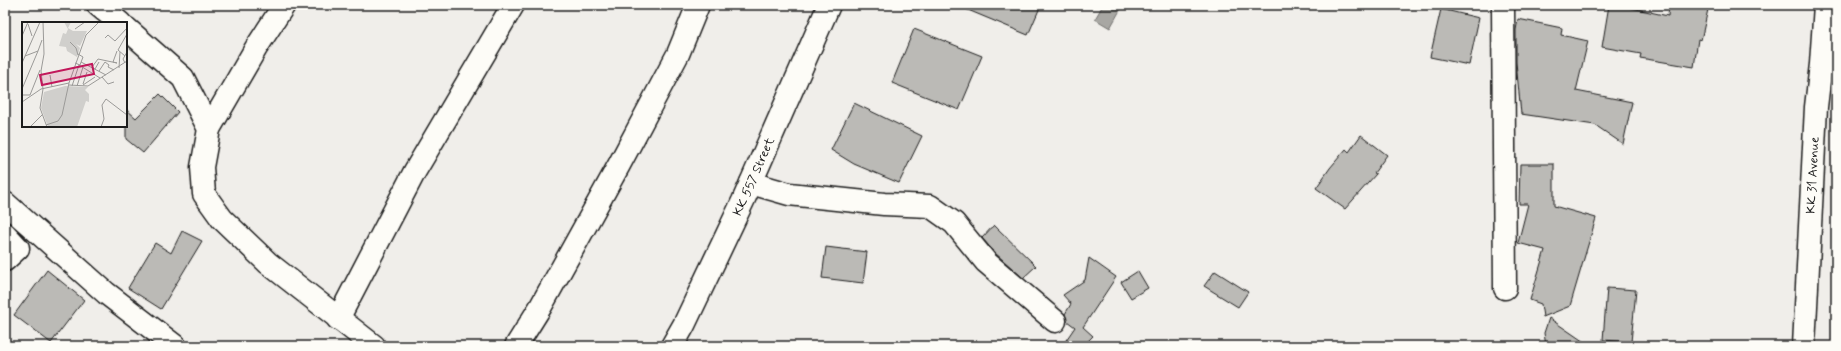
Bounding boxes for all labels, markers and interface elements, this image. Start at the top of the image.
inset map [22,22,127,127]
street label: KK 557 Street [729,134,778,219]
street label: KK 31 Avenue [1802,136,1823,214]

